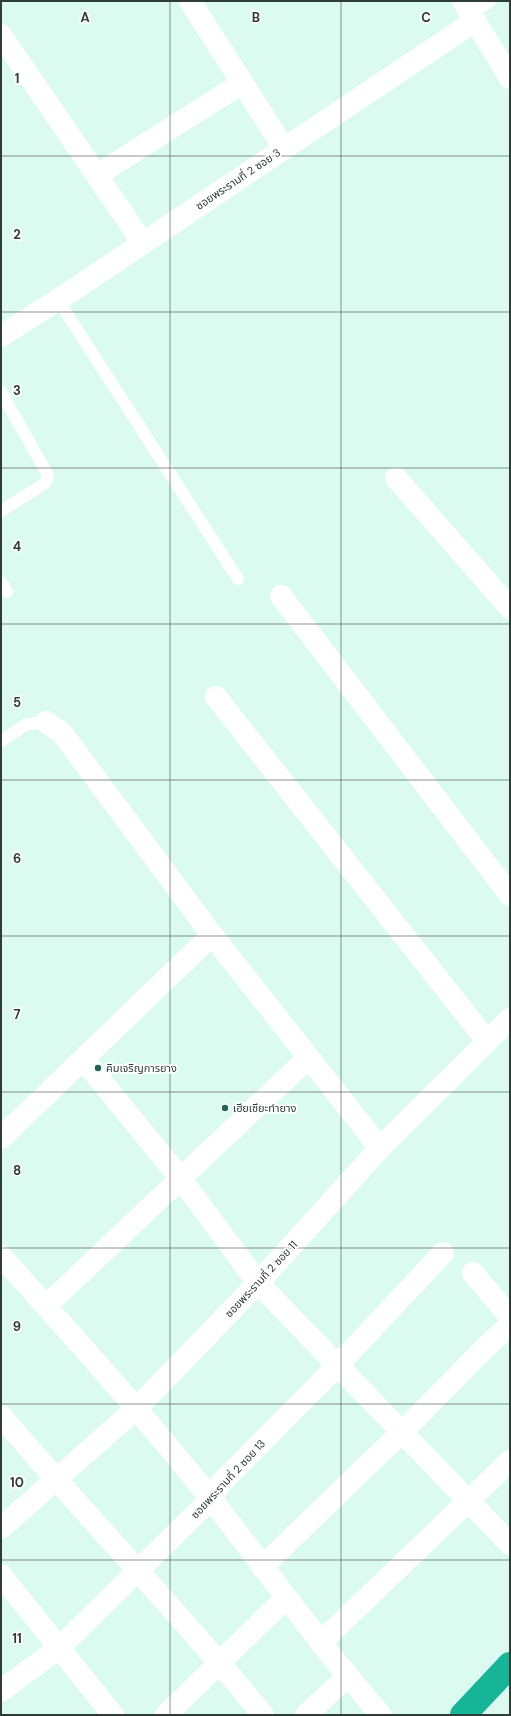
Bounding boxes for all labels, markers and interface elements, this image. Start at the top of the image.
text: A [80,9,90,26]
text: B [252,9,260,26]
text: C [421,9,431,26]
text: 1 [15,70,19,87]
street label: ซอยพระรามที่ 2 ซอย 3 [192,145,283,213]
text: 2 [13,226,21,243]
text: 3 [13,382,21,399]
text: 4 [13,538,21,555]
text: 5 [13,694,21,711]
text: 6 [13,850,21,867]
text: 7 [14,1006,21,1023]
place label: คิมเจริญการยาง [106,1061,177,1075]
marker: คิมเจริญการยาง [93,1063,103,1073]
place label: เฮียเซียะทำยาง [233,1101,296,1115]
marker: เฮียเซียะทำยาง [220,1103,230,1113]
text: 8 [13,1162,21,1179]
street label: ซอยพระรามที่ 2 ซอย 11 [221,1237,300,1320]
text: 9 [13,1318,21,1335]
street label: ซอยพระรามที่ 2 ซอย 13 [187,1436,268,1521]
text: 10 [10,1474,24,1491]
text: 11 [12,1630,22,1647]

